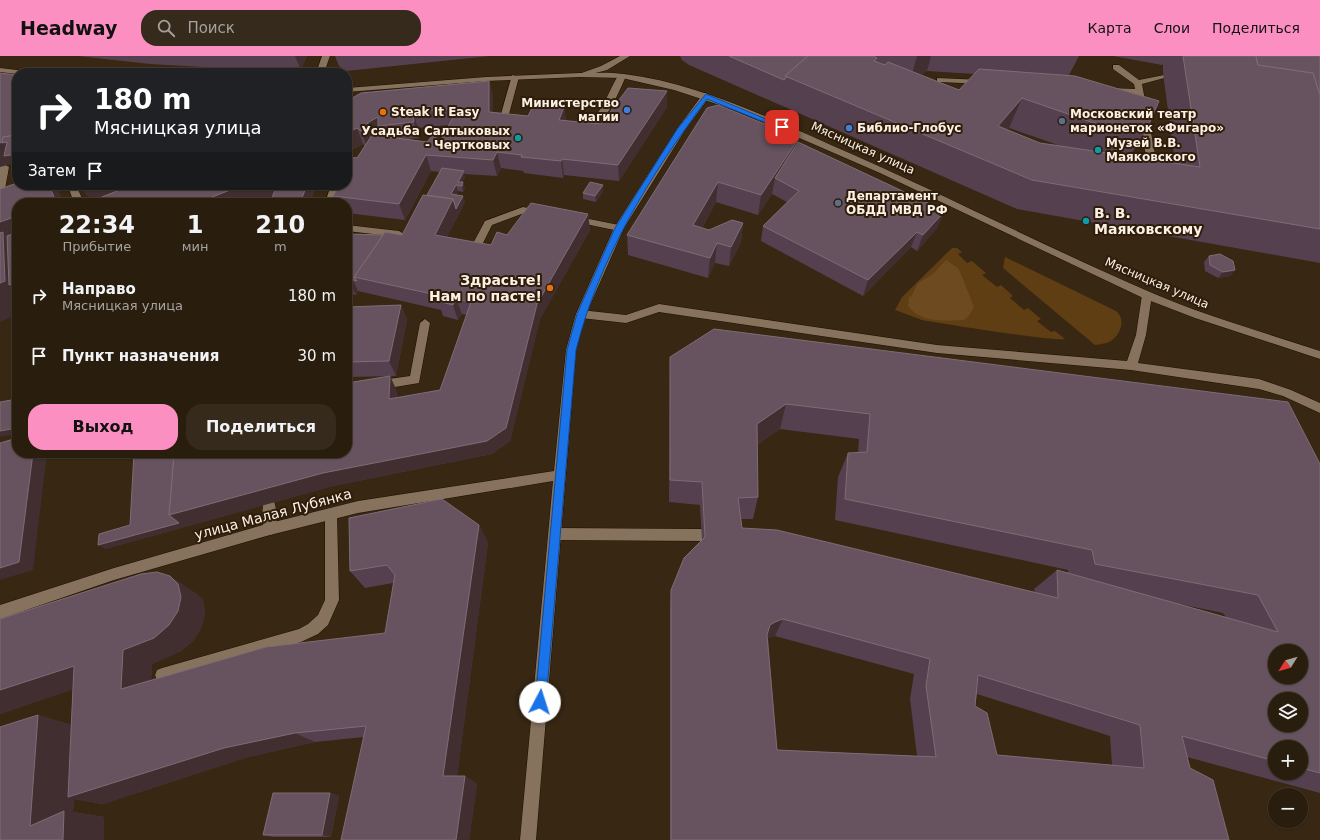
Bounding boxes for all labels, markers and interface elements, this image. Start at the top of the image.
search box [141,10,421,46]
text: Headway [20,17,117,39]
icon: search [155,17,177,39]
text: Поиск [187,19,235,37]
text: Карта [1088,20,1132,36]
text: Слои [1154,20,1190,36]
text: Поделиться [1212,20,1300,36]
text: 180 m [94,83,191,116]
icon: right [28,84,80,136]
place label: Министерство магии [521,96,619,124]
place label: Steak It Easy [391,105,480,119]
marker: Министерство магии [622,105,632,115]
marker: Steak It Easy [378,107,388,117]
place label: Московский театр марионеток «Фигаро» [1070,107,1224,135]
pin [765,110,799,144]
icon: arrive [771,116,793,138]
marker: Московский театр марионеток «Фигаро» [1057,116,1067,126]
text: Мясницкая улица [94,117,262,138]
street label: Мясницкая улица [809,119,917,177]
place label: Библио-Глобус [857,121,961,135]
marker: Библио-Глобус [844,123,854,133]
place label: Усадьба Салтыковых - Чертковых [362,124,510,152]
marker: Усадьба Салтыковых - Чертковых [513,133,523,143]
place label: Музей В.В. Маяковского [1106,136,1196,164]
marker: Музей В.В. Маяковского [1093,145,1103,155]
icon: arrive [84,160,106,182]
text: Затем [28,162,76,180]
place label: Департамент ОБДД МВД РФ [846,189,948,217]
marker: Департамент ОБДД МВД РФ [833,198,843,208]
place label: В. В. Маяковскому [1094,205,1202,237]
text: 22:34 [59,211,135,239]
text: 1 [187,211,203,239]
text: 210 [255,211,305,239]
marker: В. В. Маяковскому [1081,216,1091,226]
text: Прибытие [62,239,131,254]
text: мин [182,239,209,254]
text: m [274,239,287,254]
street label: Мясницкая улица [1103,255,1211,311]
place label: Здрасьте! Нам по пасте! [429,272,542,304]
text: Направо [62,280,136,298]
marker: Здрасьте! Нам по пасте! [545,283,555,293]
icon: right [28,285,50,307]
text: 180 m [288,287,336,305]
text: Мясницкая улица [62,298,183,313]
icon: arrive [28,345,50,367]
text: Пункт назначения [62,347,219,365]
text: 30 m [298,347,336,365]
button: Выход [28,404,178,450]
button: Поделиться [186,404,336,450]
street label: улица Малая Лубянка [193,485,353,543]
north arrow [1268,644,1308,684]
map controls [1268,644,1308,828]
position arrow [519,681,561,723]
button: layers [1268,692,1308,732]
button: + [1268,740,1308,780]
button: − [1268,788,1308,828]

